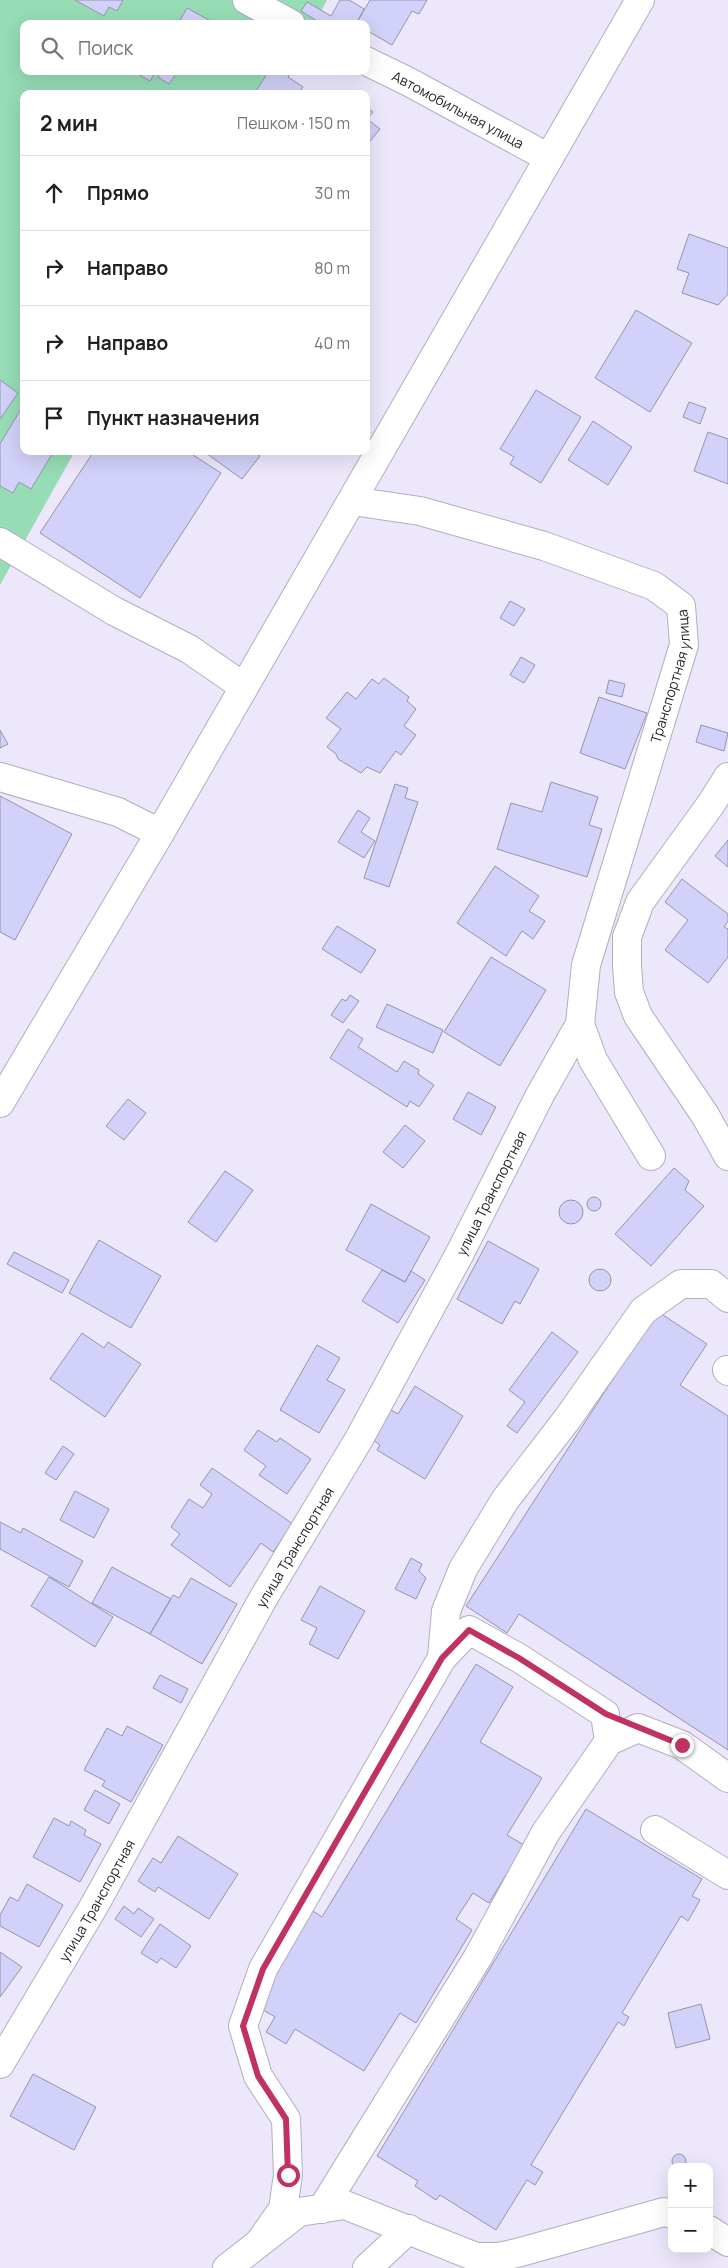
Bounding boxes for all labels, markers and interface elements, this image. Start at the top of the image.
search box [20,20,370,75]
icon: search [38,34,66,62]
text: Поиск [78,35,133,61]
street label: Автомобильная улица [389,66,528,152]
text: 2 мин [40,109,98,137]
text: Пешком · 150 m [237,112,350,134]
icon: ahead [40,179,68,207]
text: Прямо [87,180,149,206]
text: 30 m [315,182,350,204]
icon: right [40,254,68,282]
text: Направо [87,255,168,281]
text: 80 m [314,257,350,279]
icon: right [40,329,68,357]
text: Направо [87,330,168,356]
text: 40 m [314,332,350,354]
icon: arrive [40,404,68,432]
text: Пункт назначения [87,405,260,431]
street label: Транспортная улица [645,609,694,745]
street label: улица Транспортная [451,1127,530,1258]
street label: улица Транспортная [251,1483,338,1611]
route end [671,1734,694,1757]
street label: улица Транспортная [54,1836,138,1965]
map controls [668,2163,713,2253]
button: + [668,2163,713,2208]
route start [277,2164,300,2187]
button: − [668,2208,713,2253]

